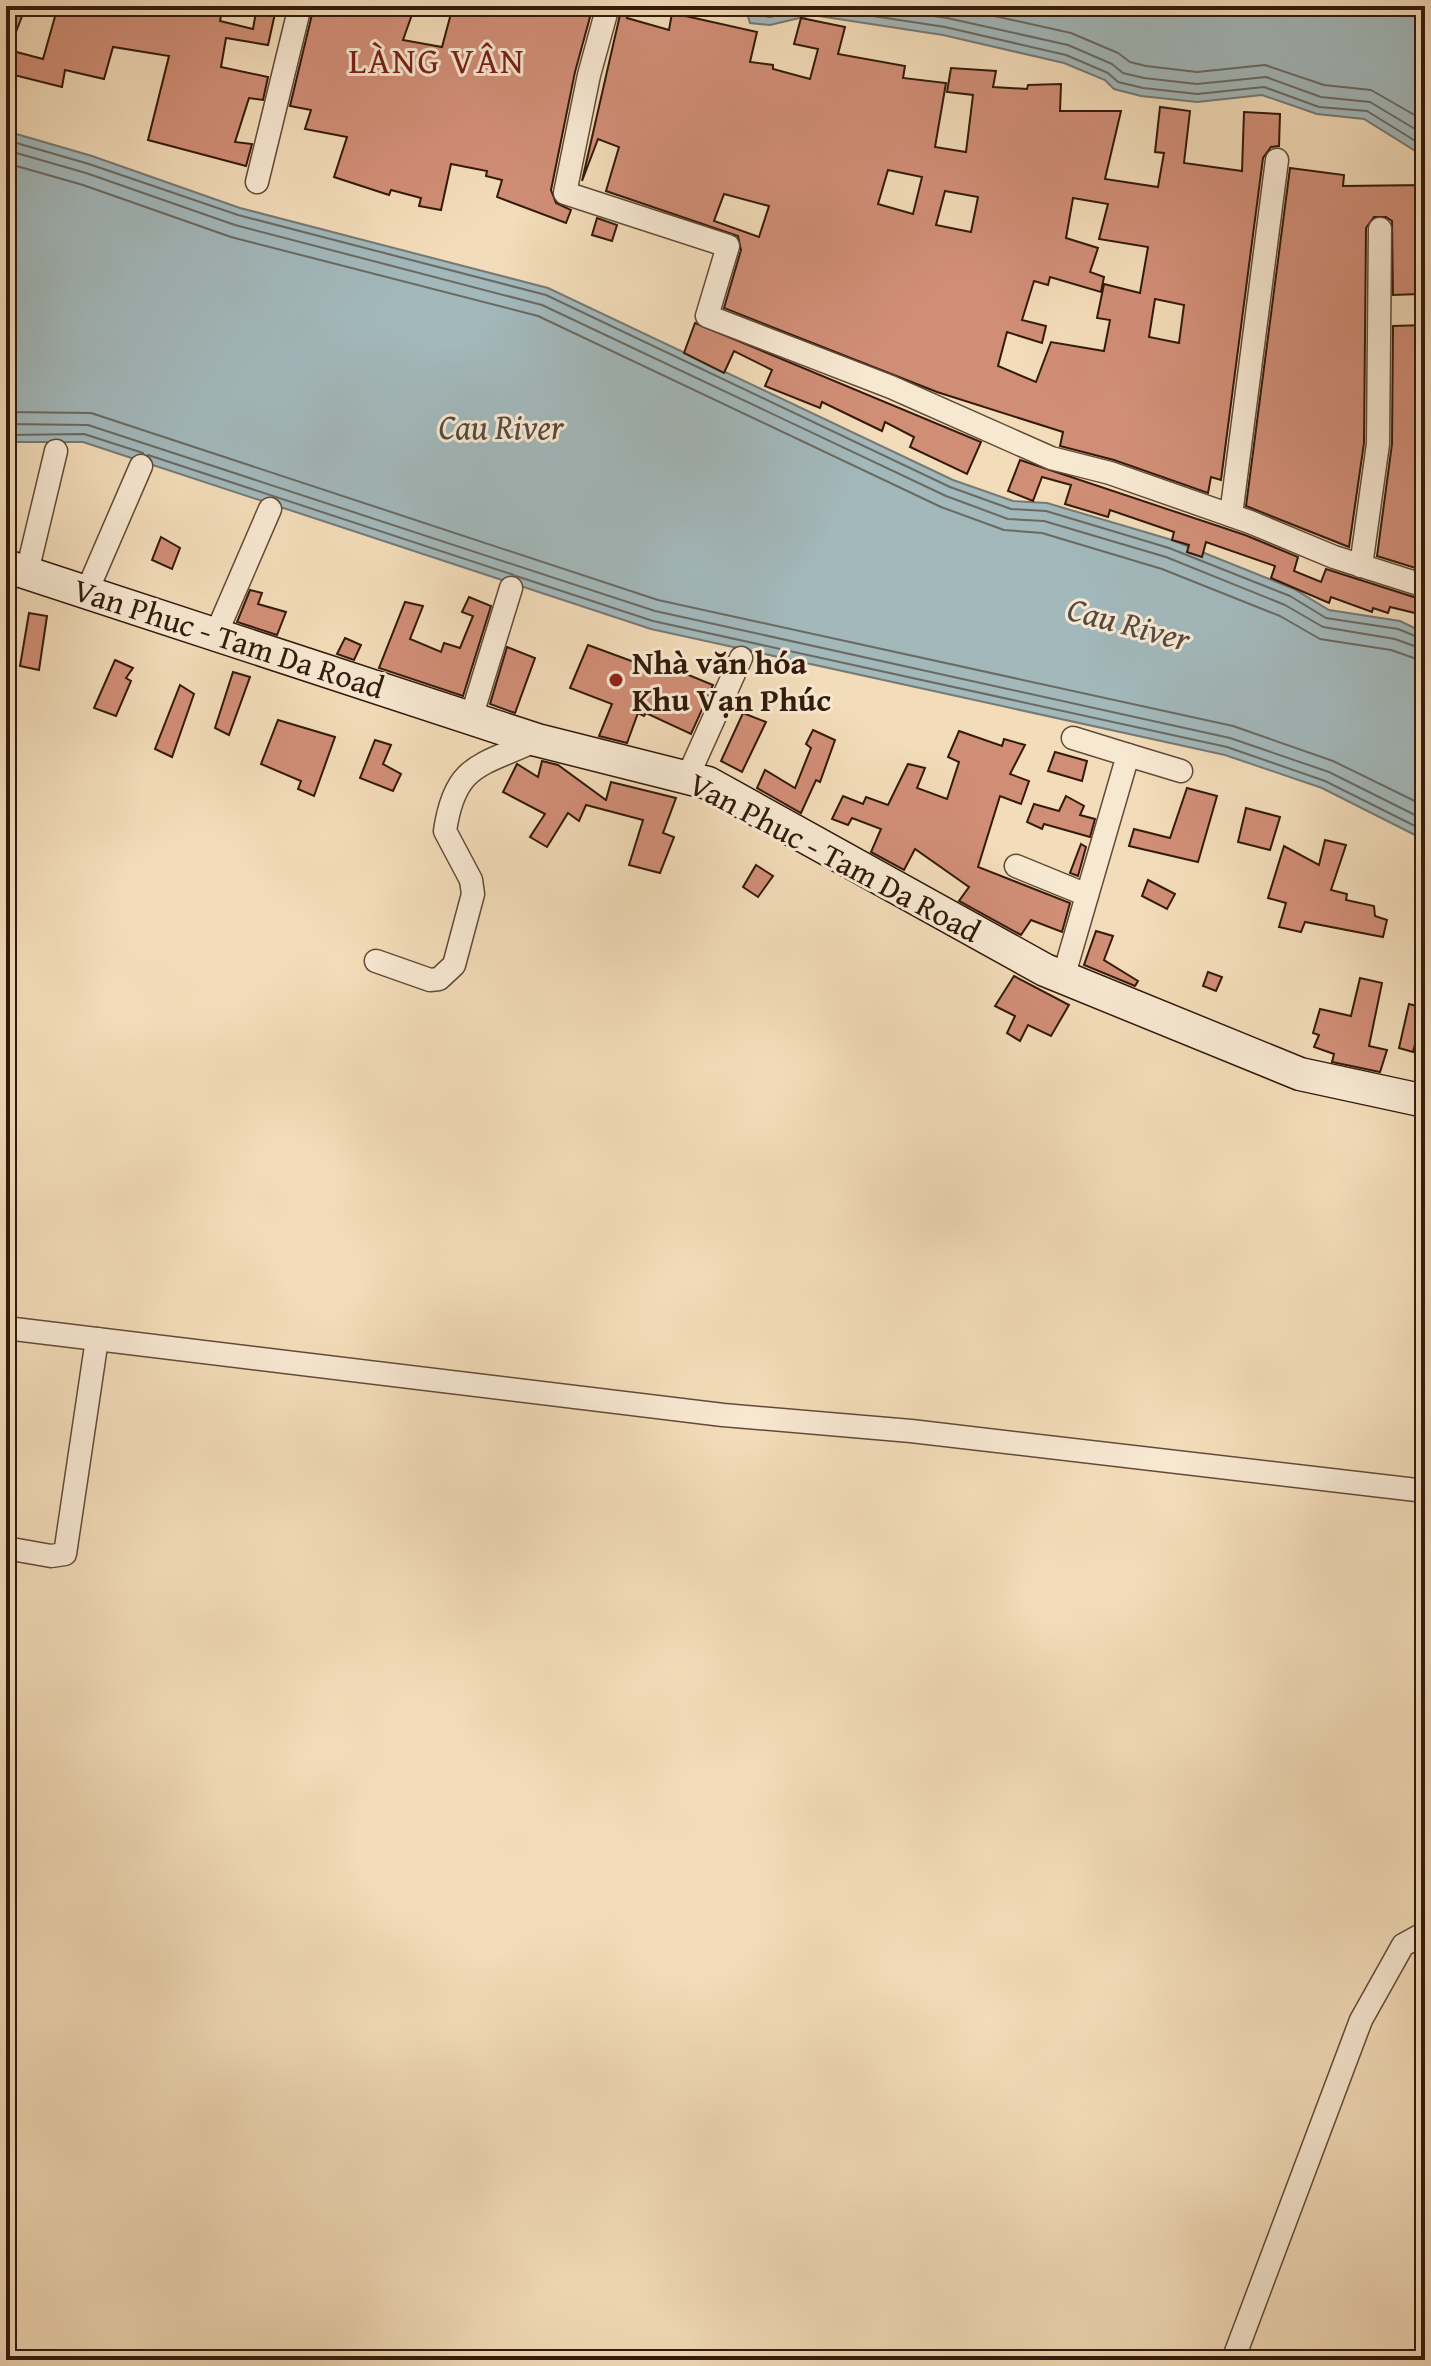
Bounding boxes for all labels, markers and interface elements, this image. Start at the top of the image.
district label: LÀNG VÂN [349,33,526,86]
water label: Cau River [438,402,565,451]
street label: Van Phuc - Tam Da Road [67,566,391,710]
water label: Cau River [1062,583,1197,663]
place label: Nhà văn hóa Khu Vạn Phúc [632,639,831,723]
marker: Nhà văn hóa Khu Vạn Phúc [607,671,625,689]
street label: Van Phuc - Tam Da Road [681,760,989,954]

